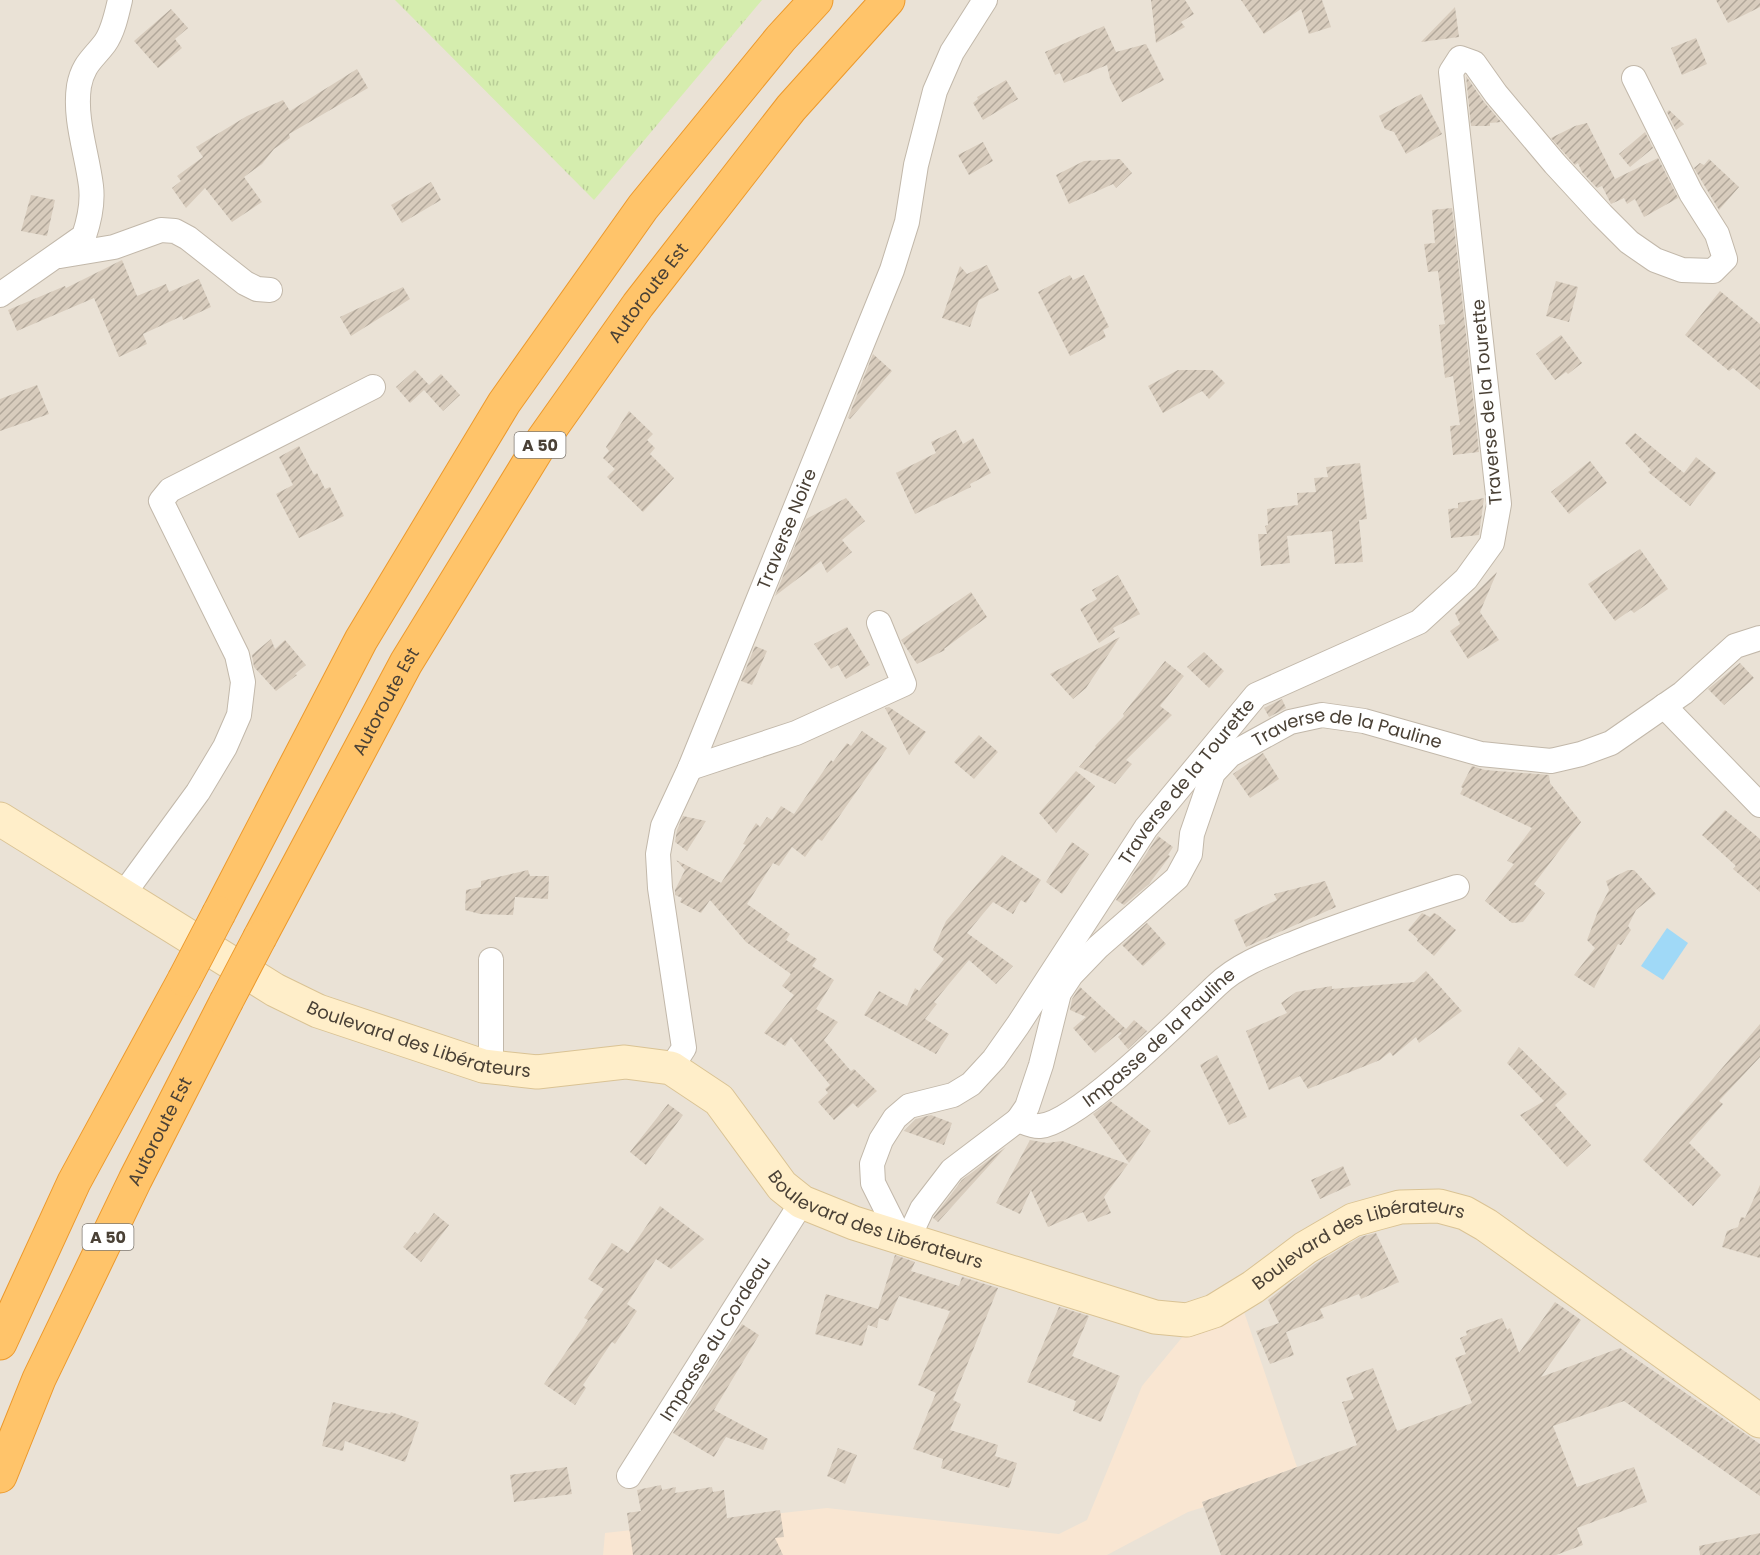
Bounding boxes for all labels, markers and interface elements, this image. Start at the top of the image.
street label: Autoroute Est [602,238,694,348]
street label: Traverse de la Tourette [1465,298,1508,506]
road number: A 50 [514,432,566,458]
street label: Traverse Noire [751,465,822,593]
street label: Autoroute Est [346,642,425,760]
street label: Traverse de la Tourette [1112,693,1260,870]
text: Traverse de la Pauline [1247,702,1445,754]
street label: Traverse de la Pauline [1250,735,1448,757]
street label: Impasse de la Pauline [1077,962,1240,1112]
street label: Boulevard des Libérateurs [303,994,532,1083]
street label: Autoroute Est [121,1072,198,1190]
street label: Boulevard des Libérateurs [762,1165,986,1275]
street label: Boulevard des Libérateurs [1247,1193,1468,1296]
road number: A 50 [82,1224,134,1250]
street label: Impasse du Cordeau [654,1252,776,1426]

